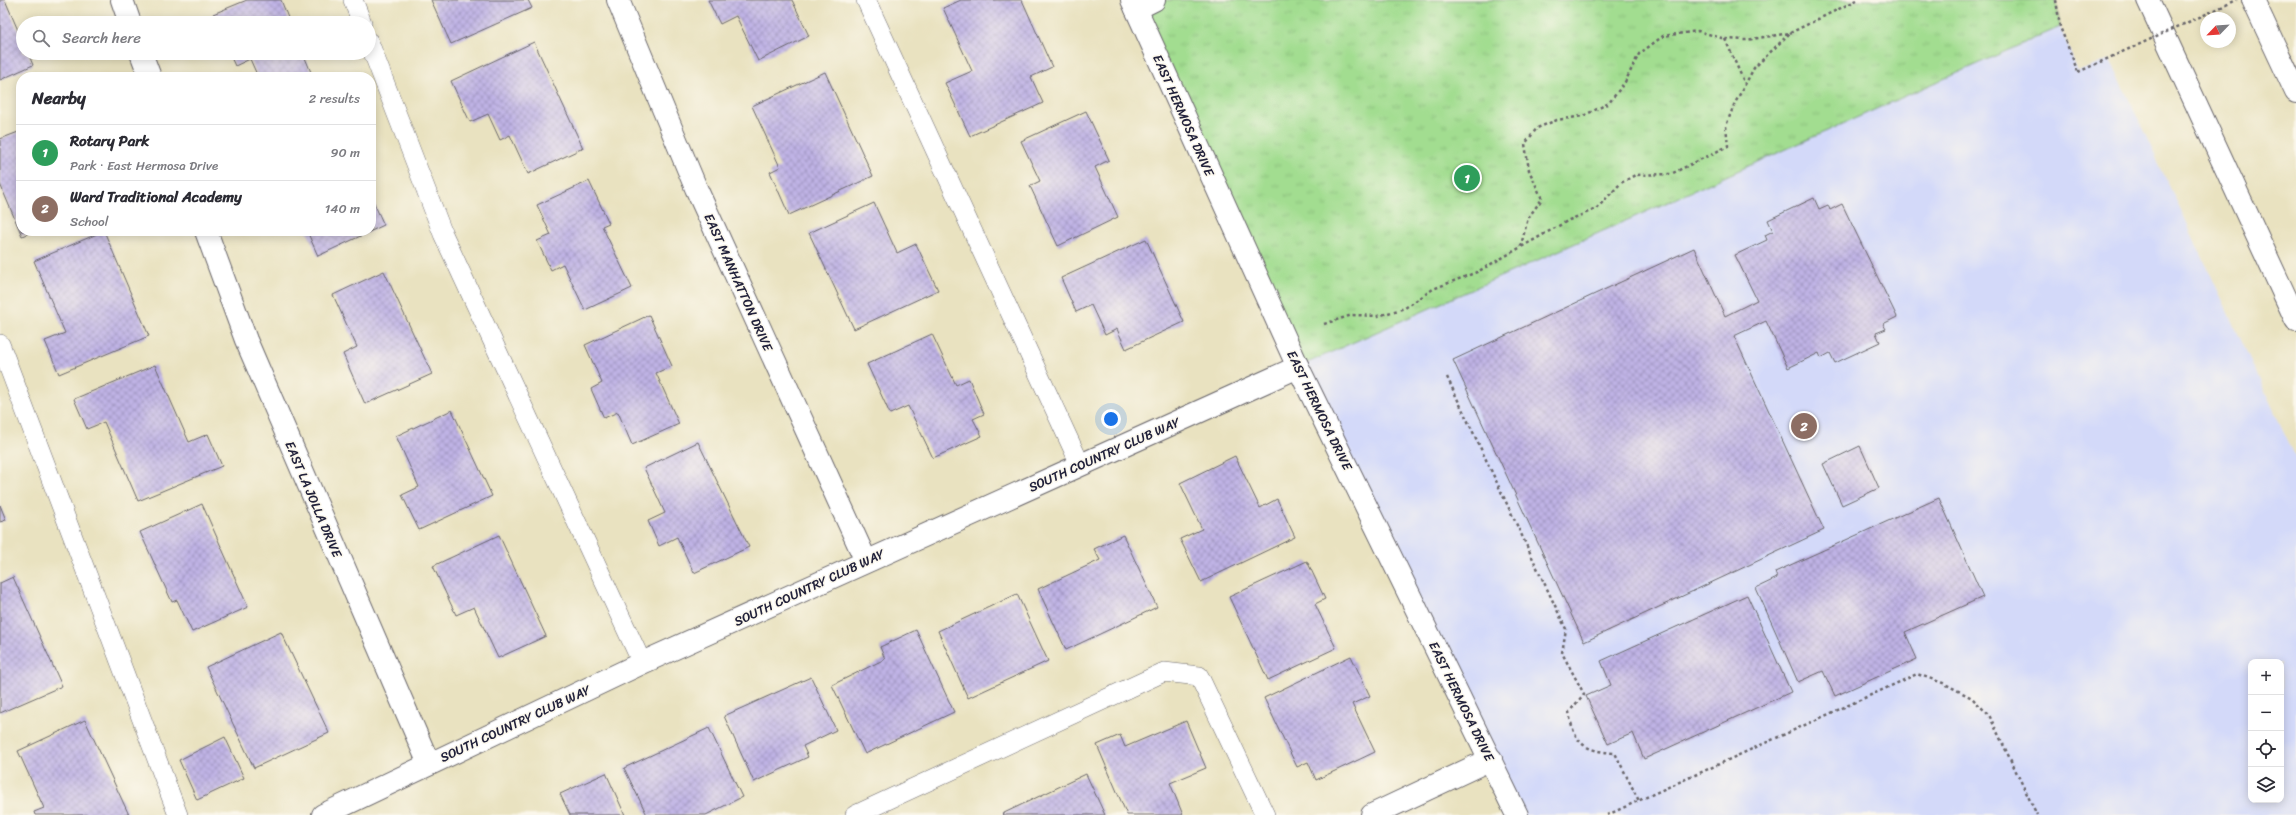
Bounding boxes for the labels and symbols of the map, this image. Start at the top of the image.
north arrow [2200,12,2236,48]
street label: EAST HERMOSA DRIVE [1146,51,1221,181]
pin: 1 [1454,163,1480,193]
street label: EAST MANHATTON DRIVE [698,209,780,356]
street label: EAST HERMOSA DRIVE [1280,346,1359,475]
your location [1101,409,1121,429]
street label: SOUTH COUNTRY CLUB WAY [1025,410,1184,498]
pin: 2 [1791,411,1817,441]
street label: EAST LA JOLLA DRIVE [279,437,349,562]
street label: SOUTH COUNTRY CLUB WAY [730,542,889,633]
street label: EAST HERMOSA DRIVE [1422,637,1501,766]
street label: SOUTH COUNTRY CLUB WAY [436,678,595,769]

